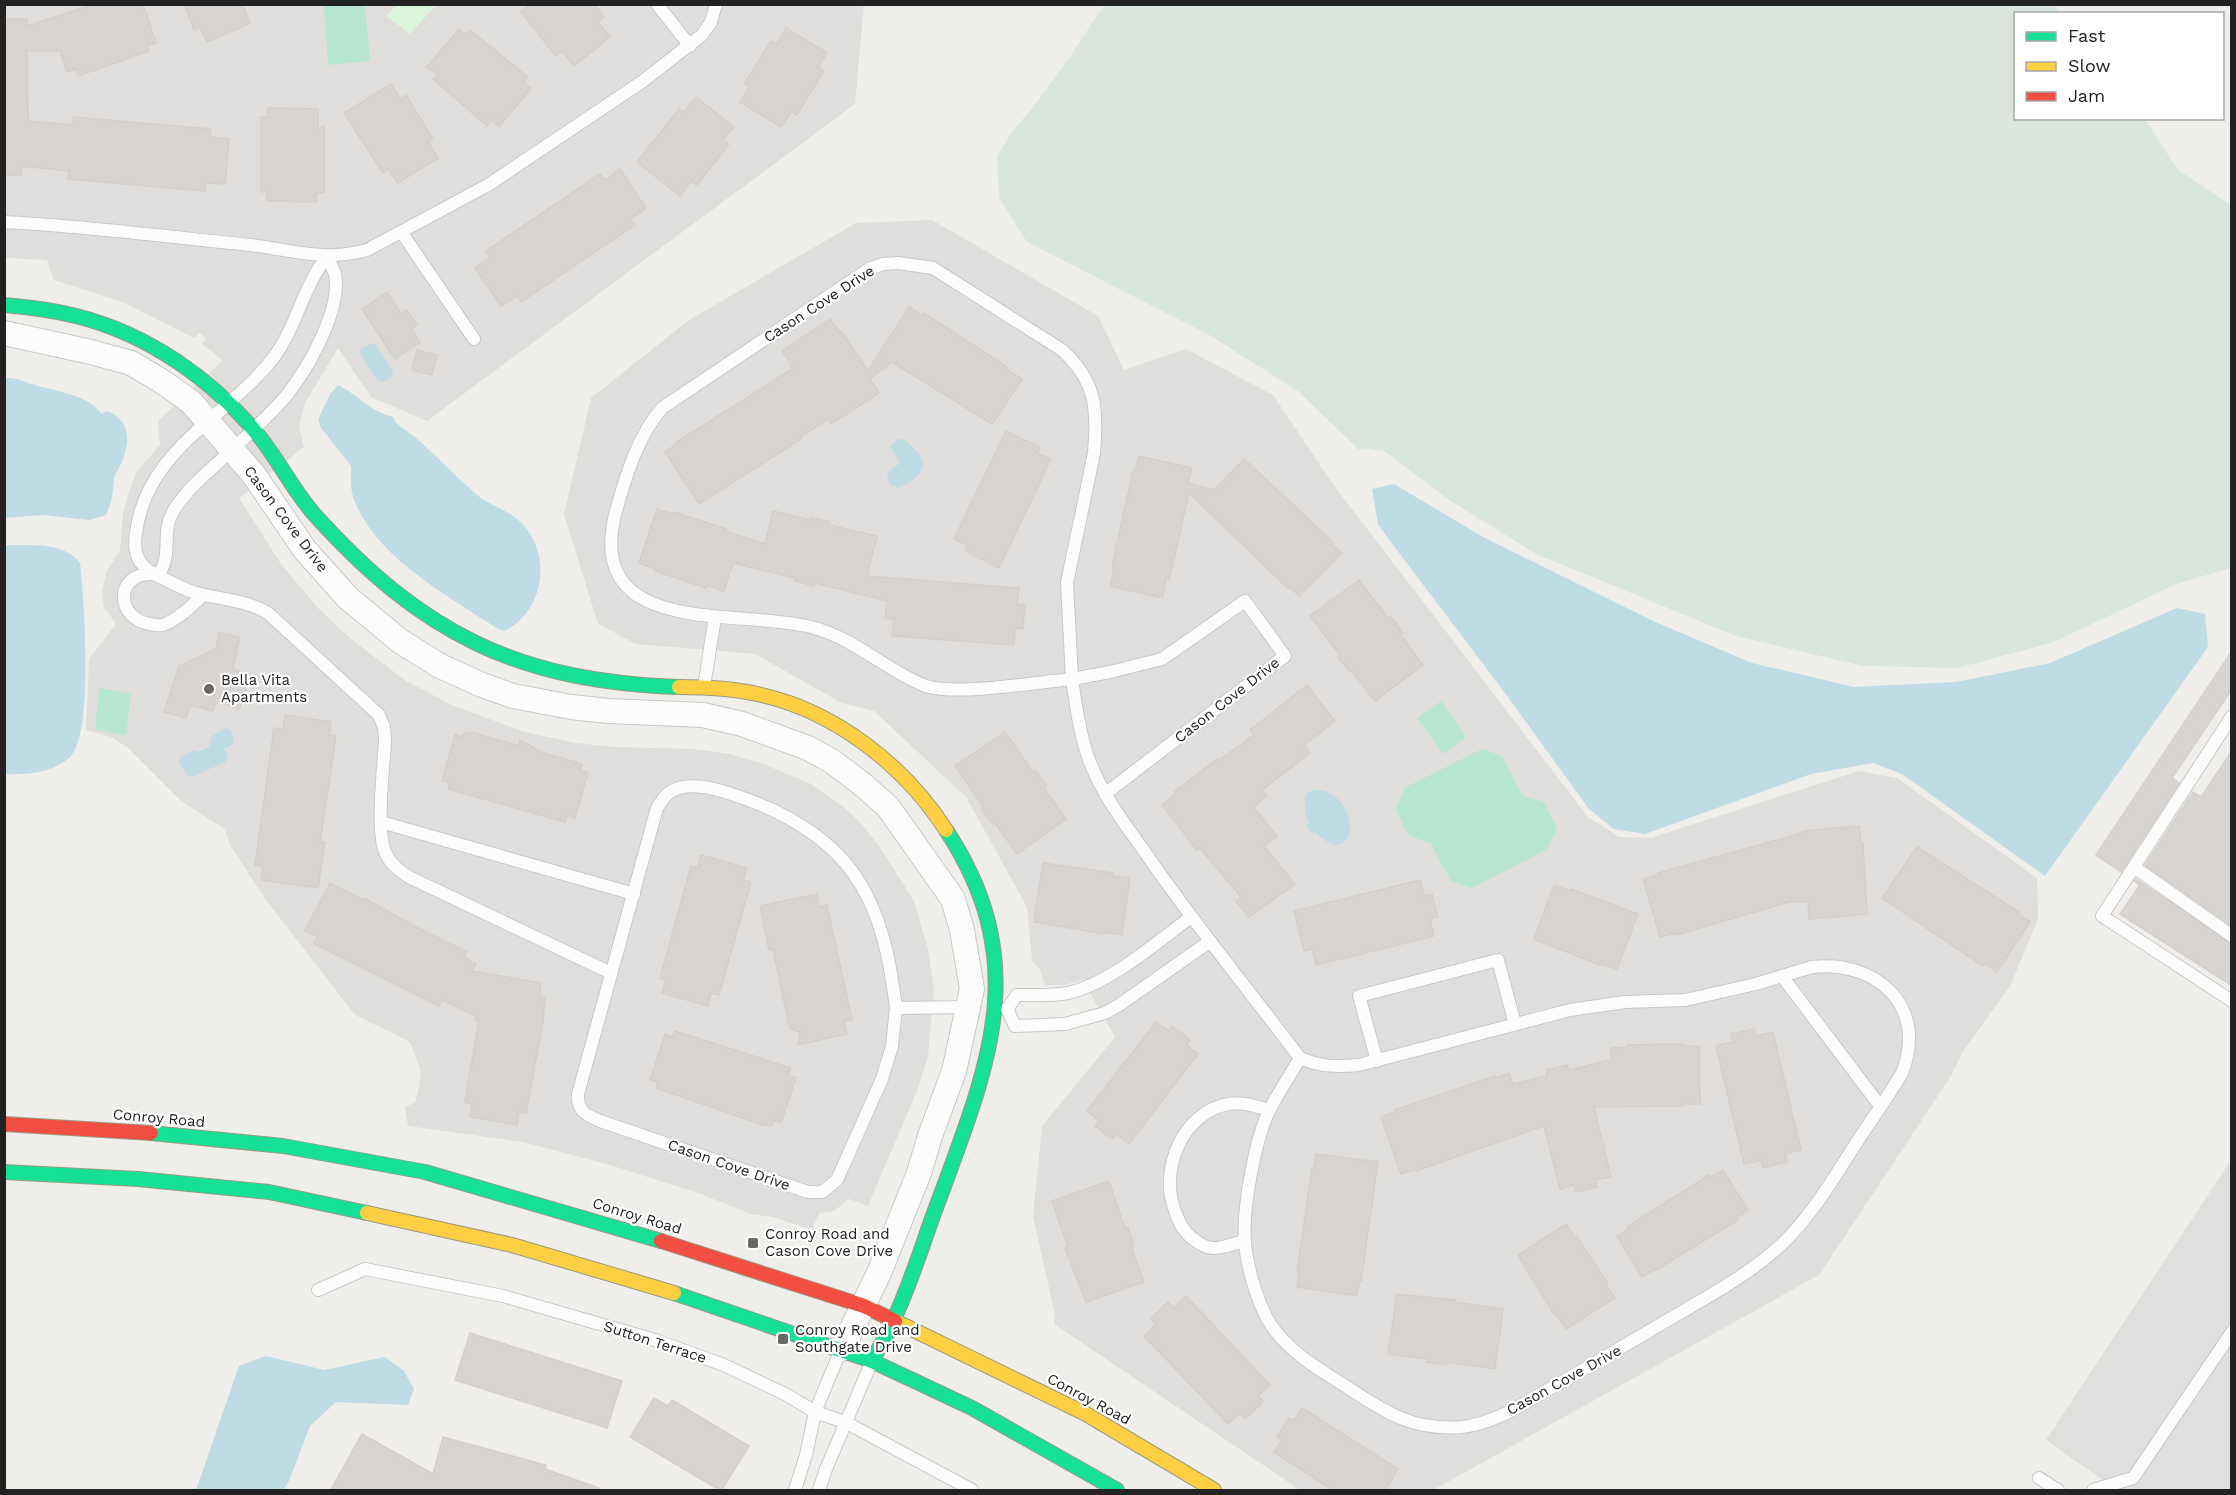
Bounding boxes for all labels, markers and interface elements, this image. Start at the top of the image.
legend [2014,12,2224,120]
text: Fast [2068,25,2106,46]
text: Slow [2068,55,2111,76]
text: Jam [2068,85,2105,106]
street label: Cason Cove Drive [760,262,878,346]
street label: Cason Cove Drive [240,462,332,576]
street label: Cason Cove Drive [1171,653,1283,747]
place label: Bella Vita Apartments [221,671,307,706]
marker: Bella Vita Apartments [202,682,216,696]
street label: Conroy Road [112,1105,206,1131]
street label: Cason Cove Drive [665,1136,793,1194]
street label: Conroy Road [590,1194,684,1238]
place label: Conroy Road and Cason Cove Drive [765,1225,893,1260]
marker: Conroy Road and Cason Cove Drive [746,1236,760,1250]
street label: Sutton Terrace [601,1317,709,1367]
place label: Conroy Road and Southgate Drive [795,1321,920,1356]
marker: Conroy Road and Southgate Drive [776,1332,790,1346]
street label: Cason Cove Drive [1504,1341,1624,1419]
street label: Conroy Road [1044,1369,1134,1429]

